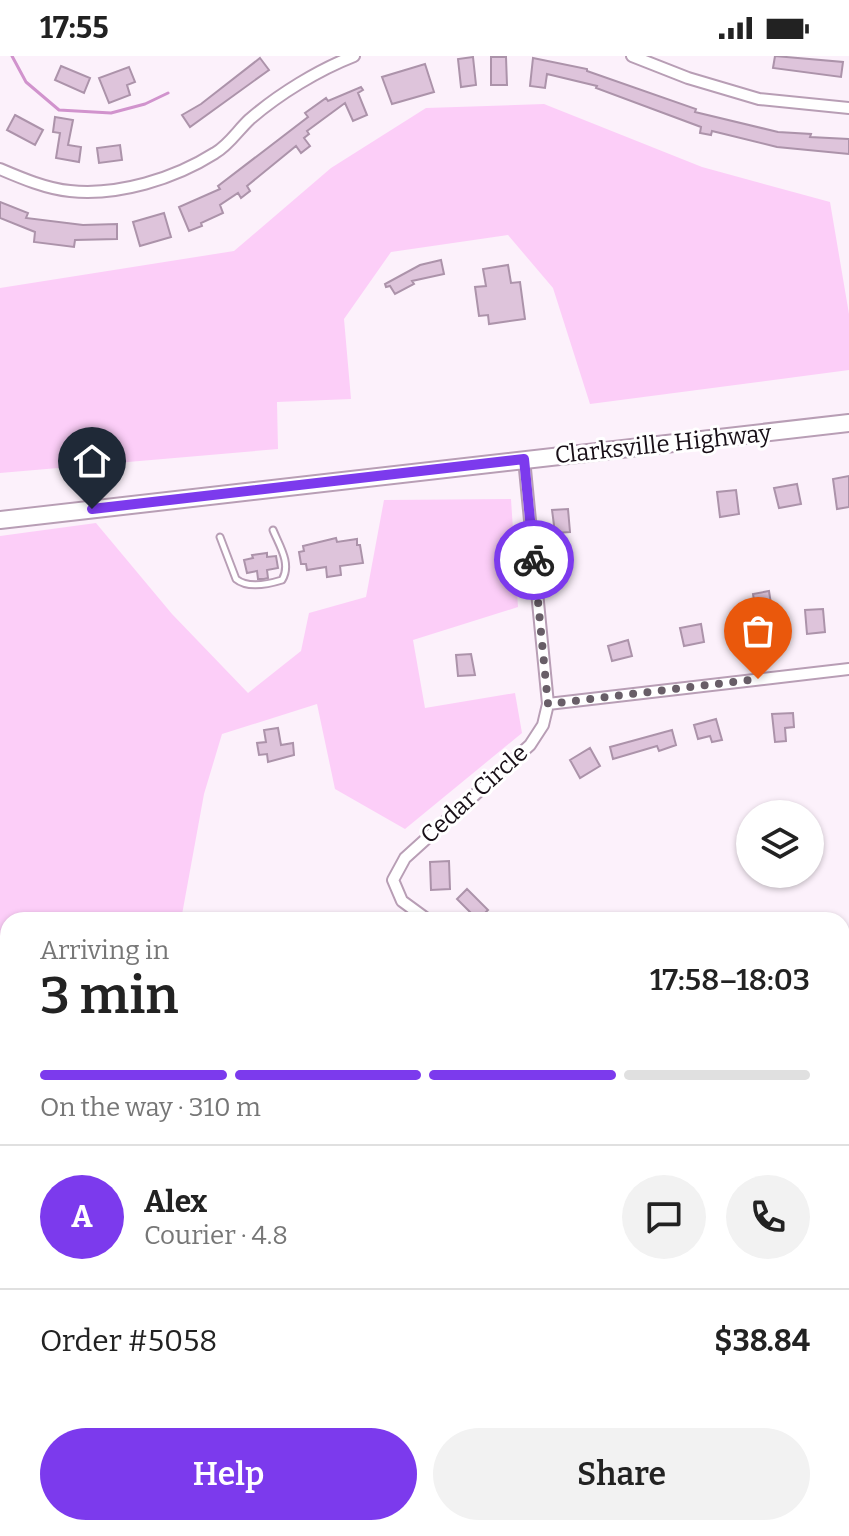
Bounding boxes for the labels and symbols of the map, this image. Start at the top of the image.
street label: Clarksville Highway [553,419,773,469]
pin [58,427,126,509]
courier [494,520,574,600]
pin [724,597,792,679]
street label: Cedar Circle [415,739,533,849]

